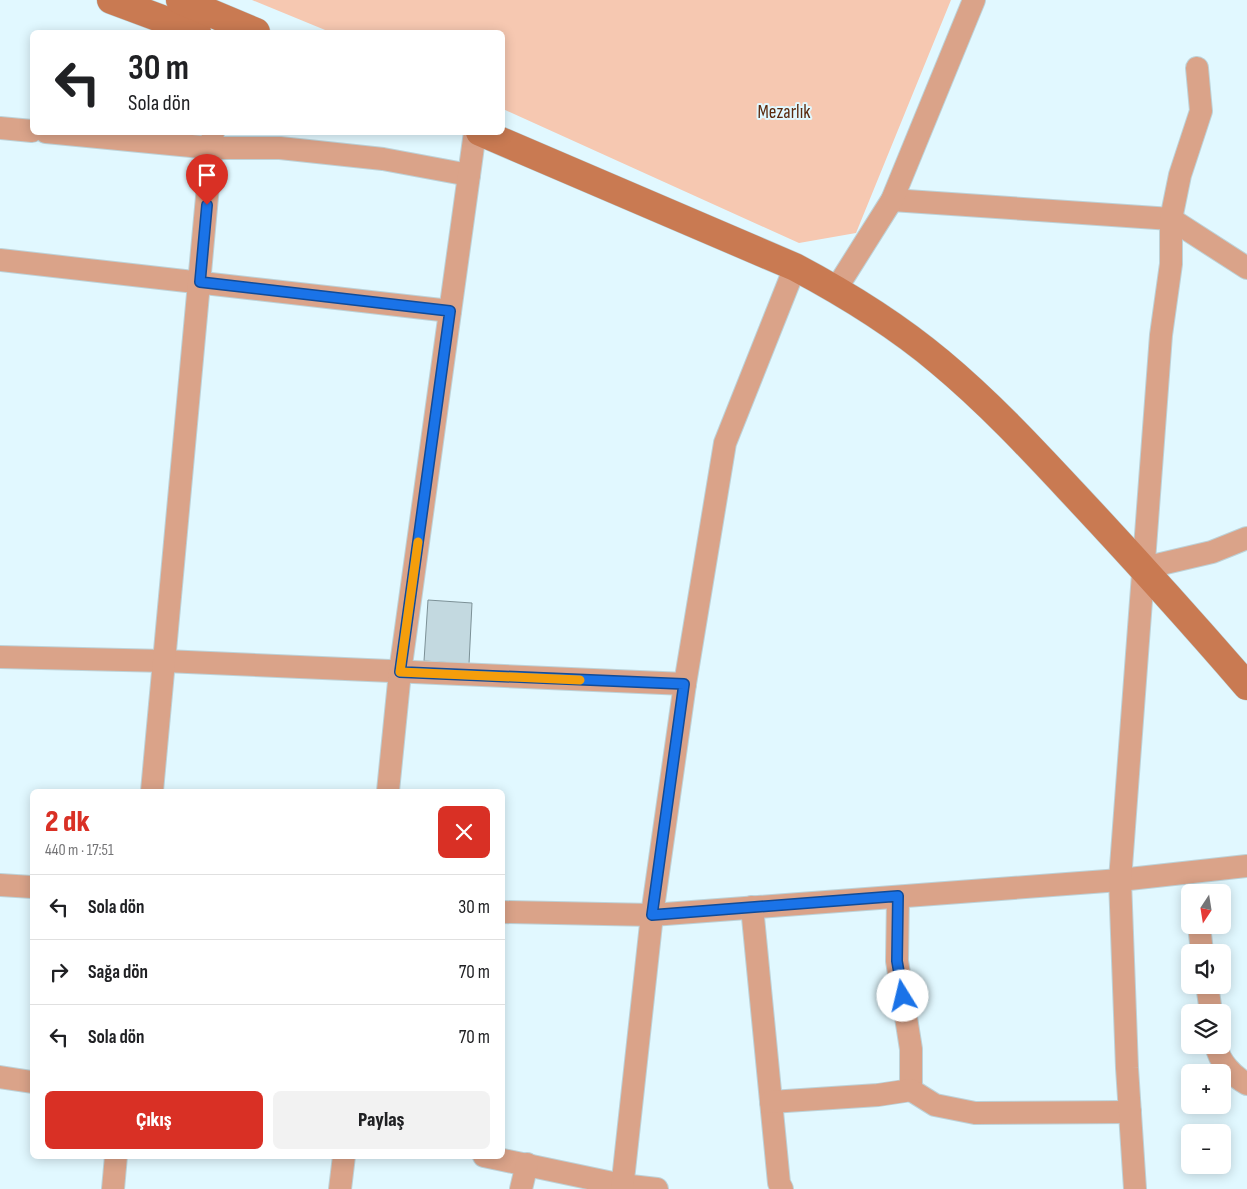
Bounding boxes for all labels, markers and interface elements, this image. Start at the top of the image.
text: 30 m [128,47,189,90]
icon: left [45,50,110,115]
text: Sola dön [128,90,190,117]
park label: Mezarlık [758,101,811,124]
pin [186,154,228,205]
icon: arrive [193,161,221,189]
text: 2 dk [45,804,90,840]
button: close [438,806,490,858]
text: 440 m · 17:51 [45,841,114,860]
north arrow [1181,884,1231,934]
map controls [1181,884,1231,1174]
icon: left [45,893,73,921]
text: Sola dön [88,896,144,919]
text: 30 m [458,896,490,919]
button: sound [1181,944,1231,994]
icon: right [45,958,73,986]
text: Sağa dön [88,961,148,984]
text: 70 m [459,961,490,984]
position arrow [876,969,928,1021]
button: layers [1181,1004,1231,1054]
icon: left [45,1023,73,1051]
text: Sola dön [88,1026,144,1049]
text: 70 m [459,1026,490,1049]
button: + [1181,1064,1231,1114]
button: Çıkış [45,1091,263,1149]
button: Paylaş [273,1091,490,1149]
button: − [1181,1124,1231,1174]

